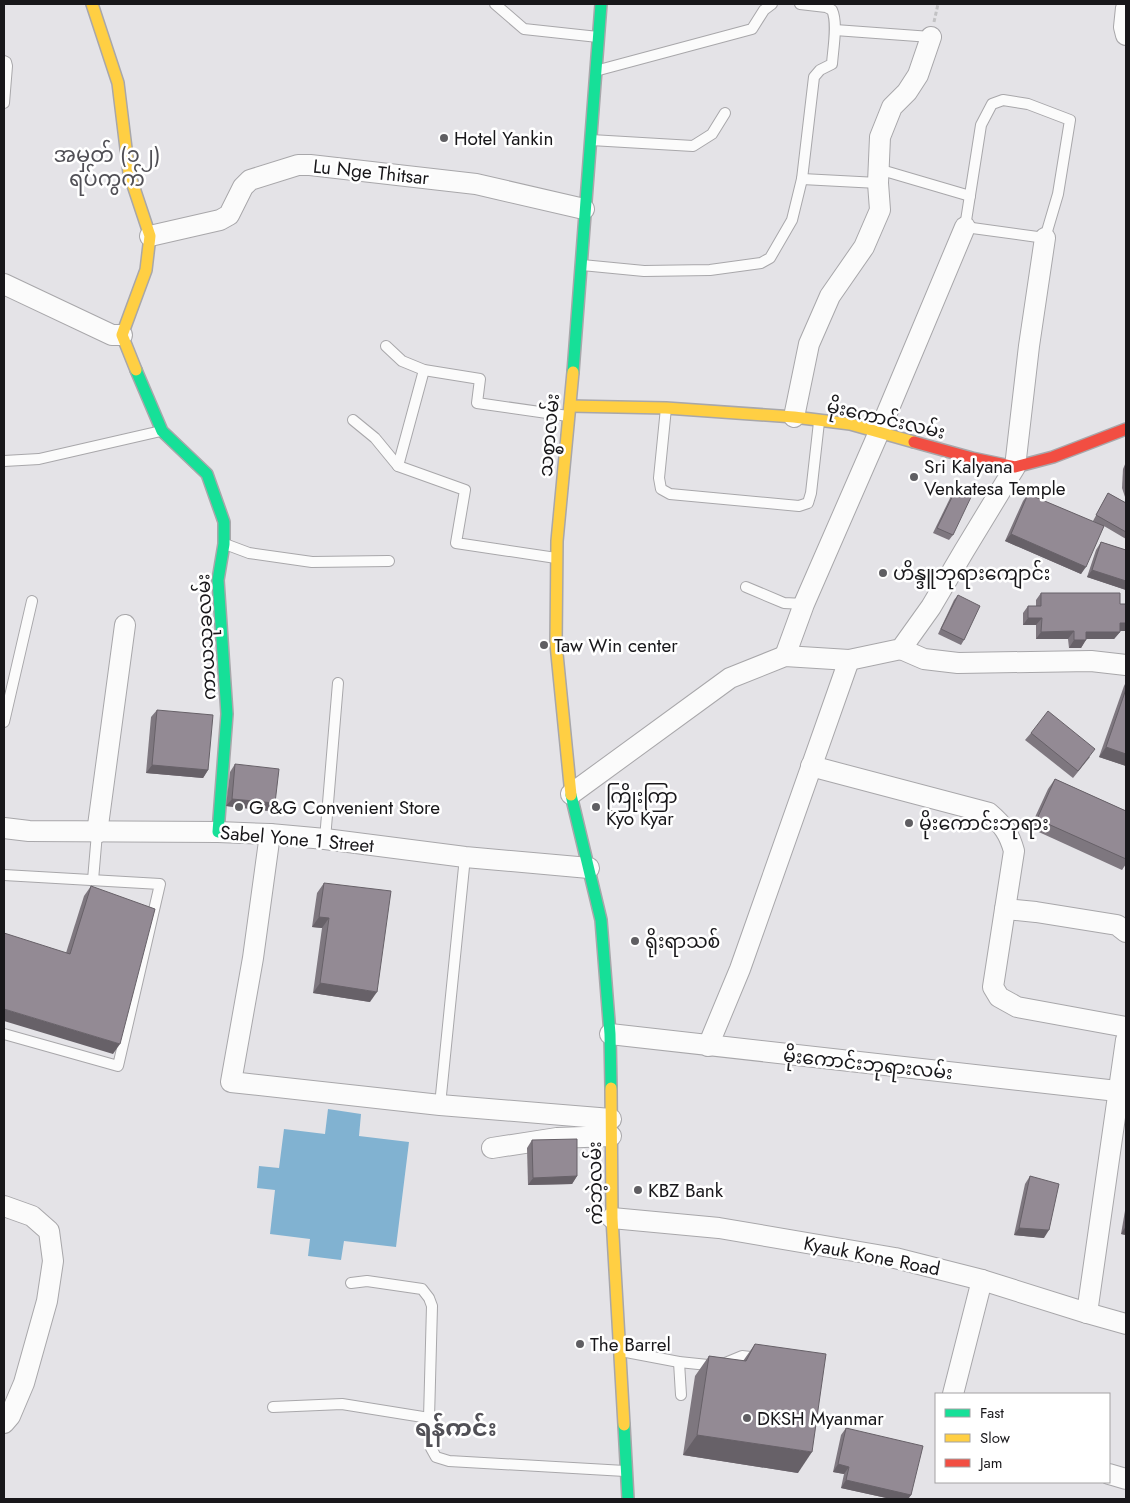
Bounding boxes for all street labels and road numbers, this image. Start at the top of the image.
street label: Lu Nge Thitsar [312,152,431,192]
street label: မိုးကောင်းလမ်း [823,391,948,449]
street label: သစ္စာလမ်း [531,392,569,478]
street label: ကာယသုခလမ်း [188,573,226,701]
street label: Sabel Yone 1 Street [219,819,376,859]
street label: မိုးကောင်းဘုရားလမ်း [781,1041,954,1089]
street label: ကံဘဲ့လမ်း [580,1141,609,1225]
street label: Kyauk Kone Road [802,1230,942,1282]

